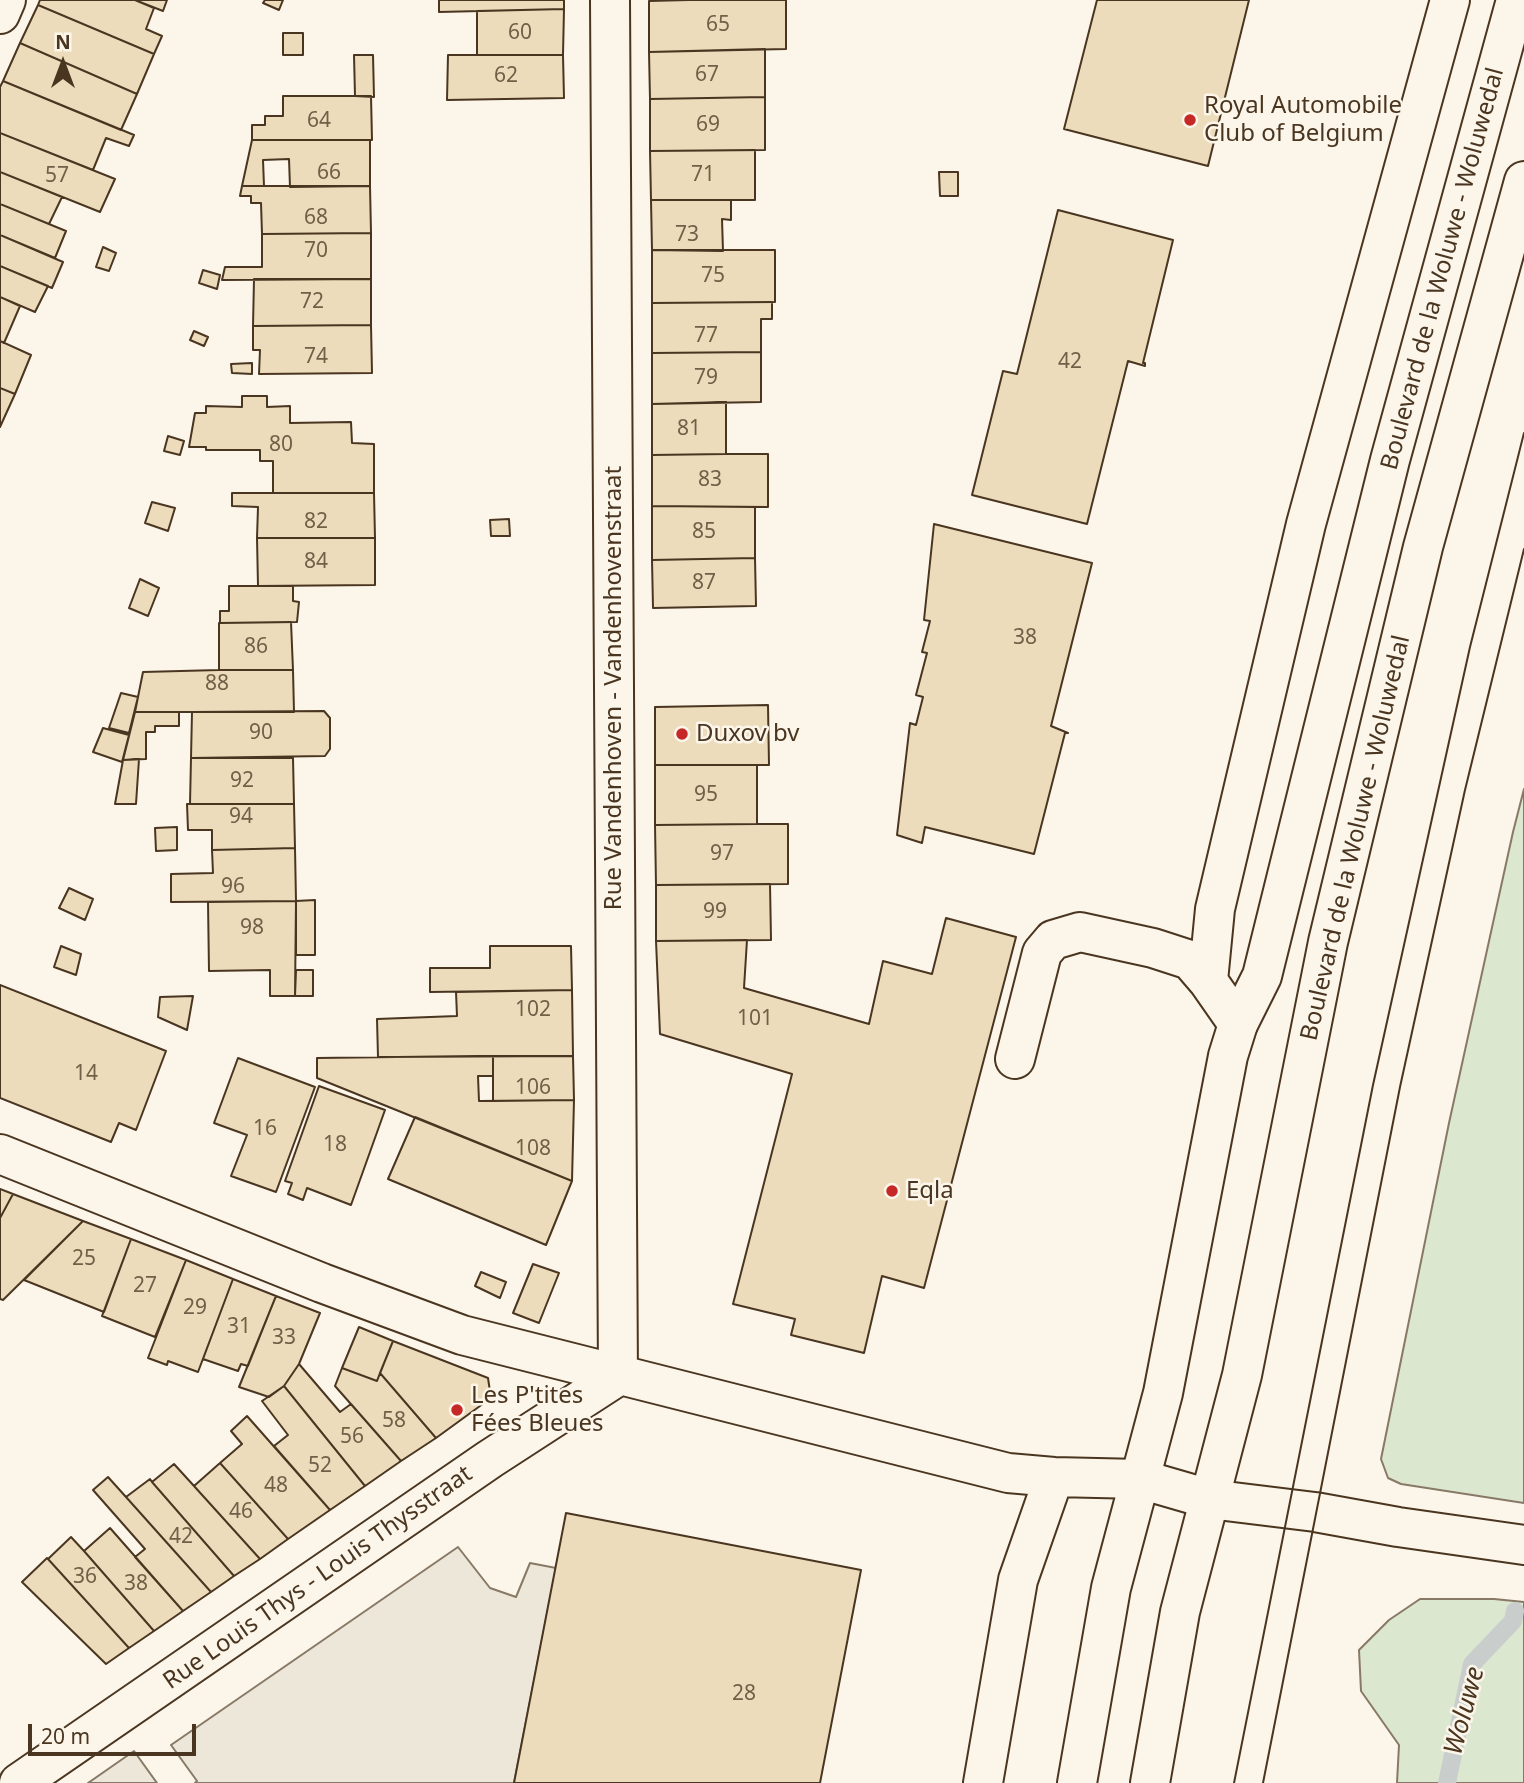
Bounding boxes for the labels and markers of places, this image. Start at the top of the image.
place label: Royal Automobile Club of Belgium [1204,92,1402,148]
marker: Royal Automobile Club of Belgium [1182,112,1198,128]
place label: Duxov bv [696,720,800,748]
marker: Duxov bv [674,726,690,742]
place label: Eqla [906,1177,954,1205]
marker: Eqla [884,1183,900,1199]
place label: Les P'tites Fées Bleues [471,1382,603,1438]
marker: Les P'tites Fées Bleues [449,1402,465,1418]

